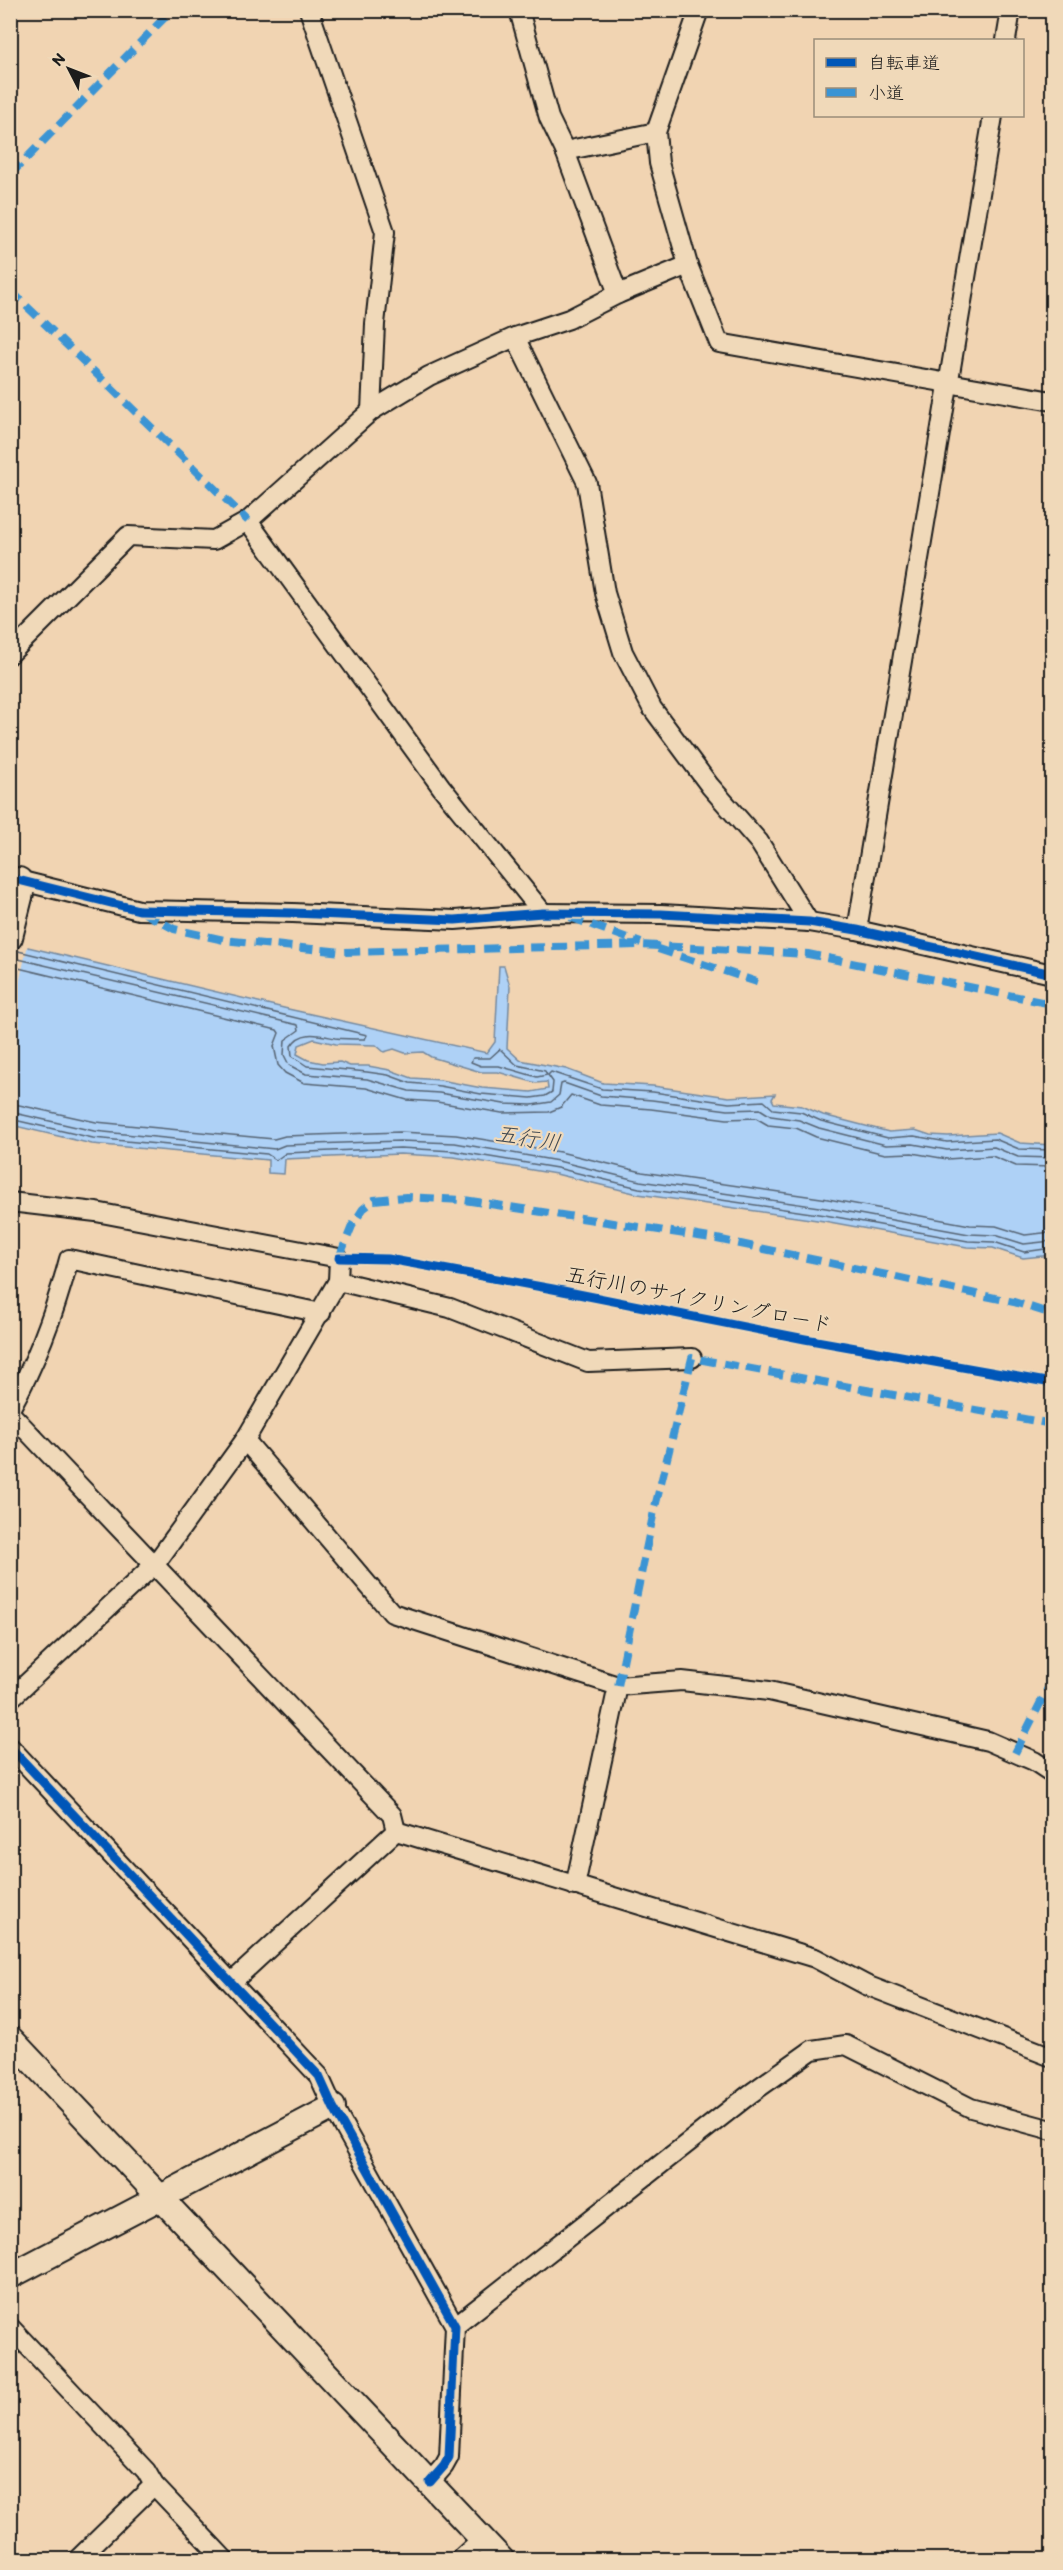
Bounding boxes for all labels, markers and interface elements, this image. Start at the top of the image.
north arrow [39,39,99,99]
legend [814,39,1024,117]
text: N [48,49,69,70]
text: 自転車道 [868,52,940,74]
text: 小道 [868,82,904,104]
water label: 五行川 [493,1120,563,1156]
street label: 五行川のサイクリングロード [564,1261,834,1337]

